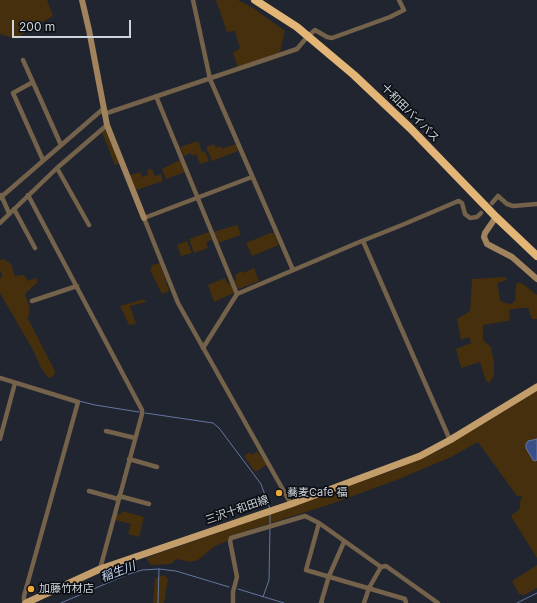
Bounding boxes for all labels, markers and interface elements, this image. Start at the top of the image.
scale bar [14,12,133,38]
text: 200 m [19,19,55,34]
street label: 十和田バイパス [378,81,442,145]
place label: 蕎麦Cafe 福 [287,486,347,500]
marker: 蕎麦Cafe 福 [274,488,284,498]
street label: 三沢十和田線 [204,493,270,527]
water label: 稲生川 [99,559,137,585]
place label: 加藤竹材店 [39,582,94,596]
marker: 加藤竹材店 [26,584,36,594]

